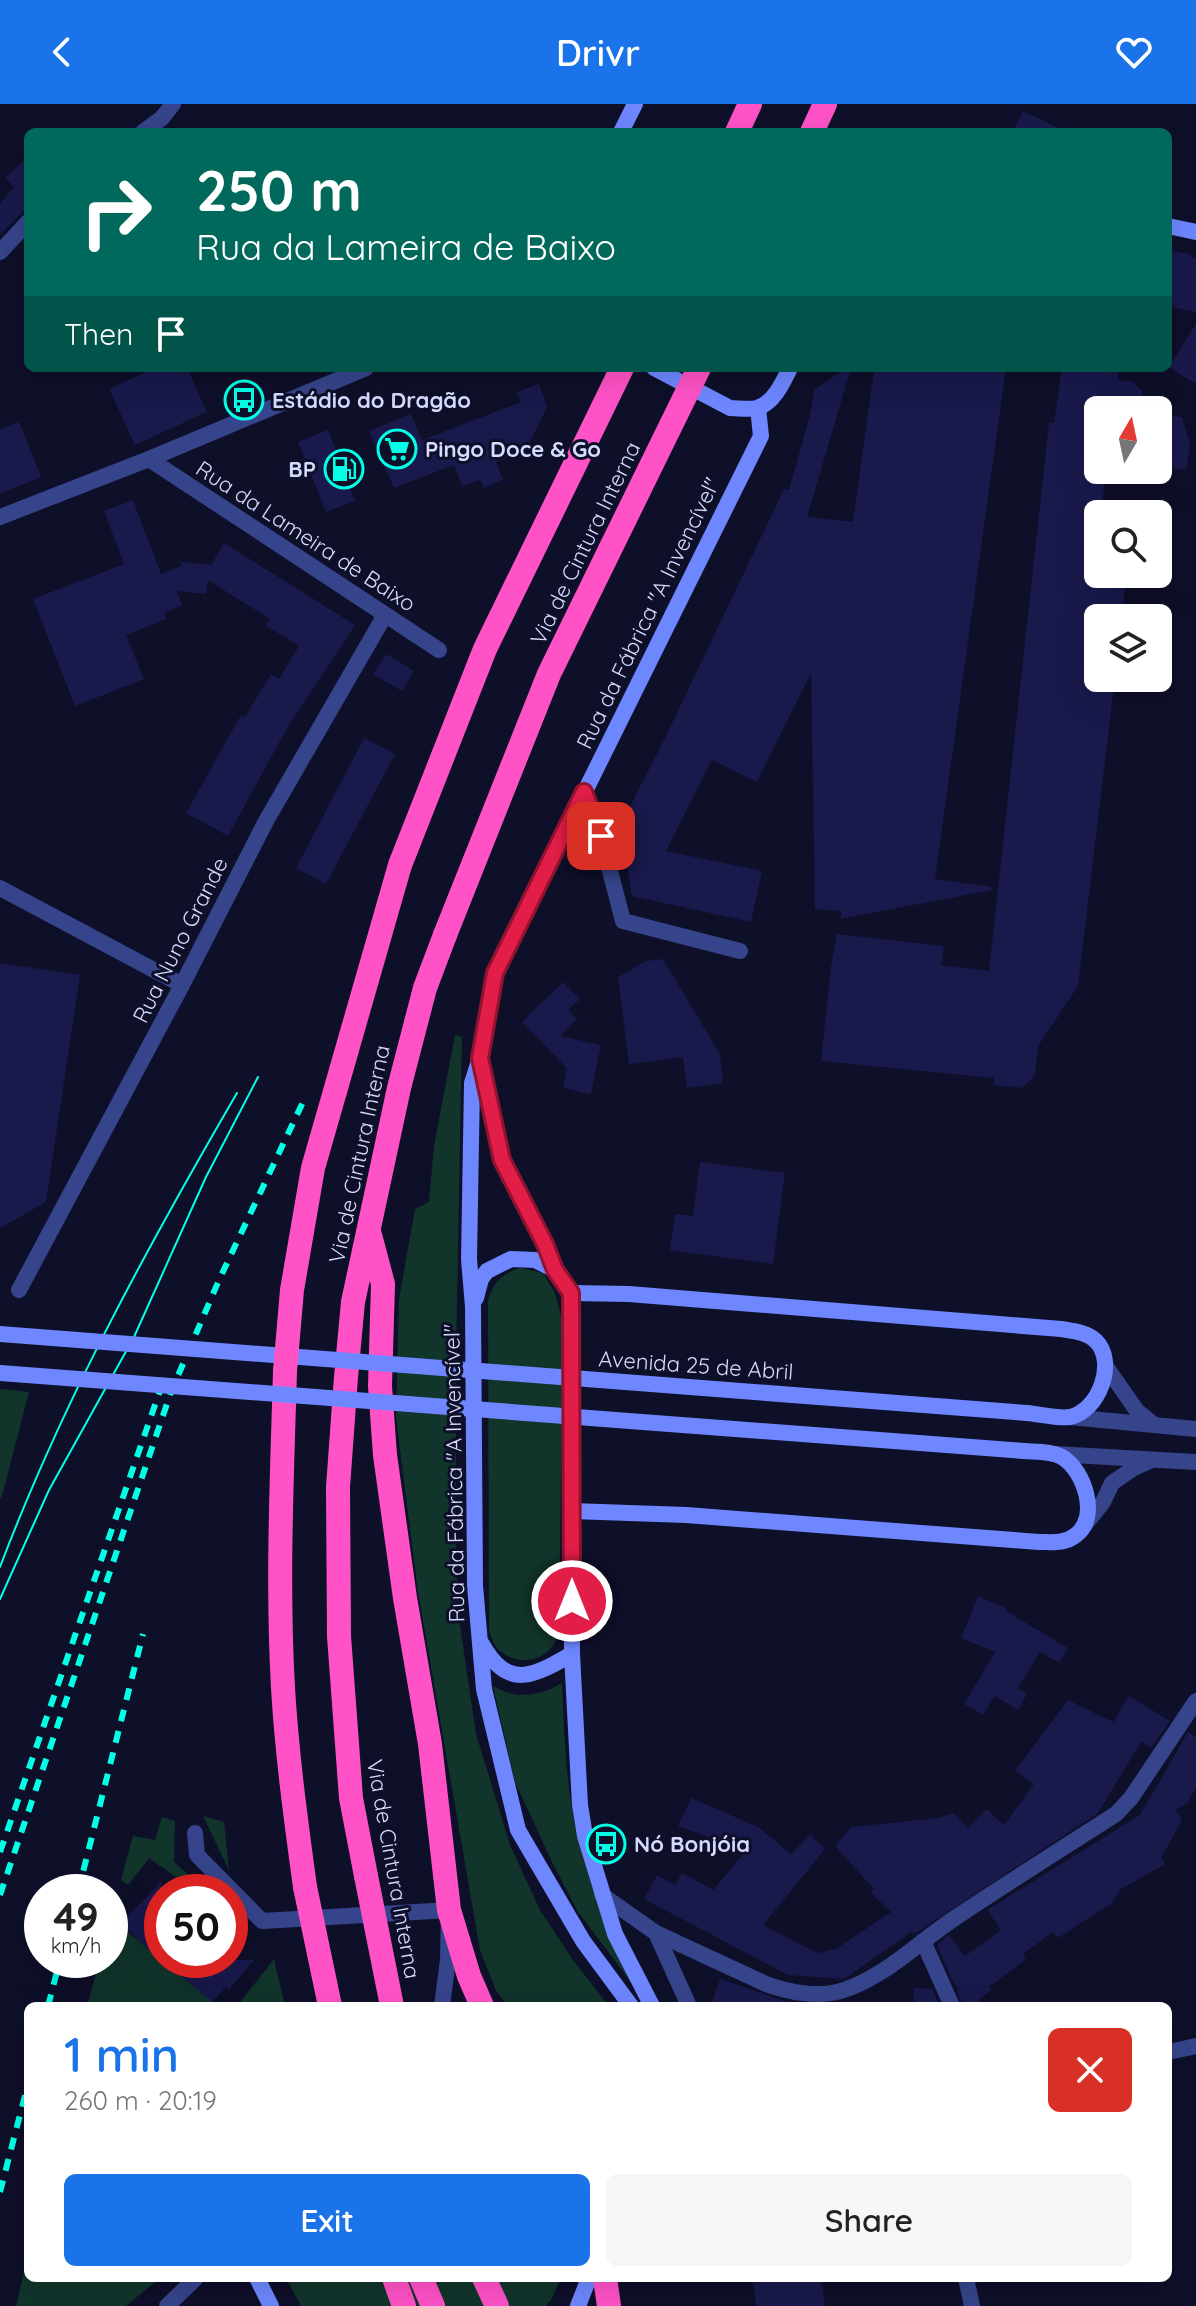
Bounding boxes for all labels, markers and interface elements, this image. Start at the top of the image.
icon: back [40,30,84,74]
text: Drivr [556,30,640,75]
icon: heart [1112,30,1156,74]
text: 250 m [196,155,362,225]
icon: right [64,160,168,264]
text: Rua da Lameira de Baixo [196,224,616,269]
icon: arrive [149,312,193,356]
text: Then [64,315,133,353]
bus stop icon: Estádio do Dragão [223,379,265,421]
place label: Estádio do Dragão [272,386,471,414]
north arrow [1084,396,1172,484]
map controls [1084,396,1172,692]
supermarket icon: Pingo Doce & Go [376,428,418,470]
place label: Pingo Doce & Go [425,435,601,463]
street label: Via de Cintura Interna [524,437,646,649]
fuel station icon: BP [323,448,365,490]
street label: Rua da Lameira de Baixo [191,454,421,618]
place label: BP [288,455,316,483]
street label: Rua da Fábrica "A Invencível" [570,473,726,753]
button: search [1084,500,1172,588]
button: layers [1084,604,1172,692]
pin [567,802,635,870]
icon: arrive [579,814,623,858]
street label: Rua Nuno Grande [126,852,234,1028]
street label: Via de Cintura Interna [322,1042,396,1266]
street label: Rua da Fábrica "A Invencível" [437,1323,471,1623]
street label: Avenida 25 de Abril [598,1344,794,1386]
position arrow [530,1559,614,1643]
street label: Via de Cintura Interna [361,1757,427,1981]
bus stop icon: Nó Bonjóia [585,1823,627,1865]
place label: Nó Bonjóia [634,1830,750,1858]
speed limit sign: 50 [144,1874,248,1978]
text: 49 [53,1891,99,1941]
text: km/h [51,1933,101,1958]
text: 1 min [64,2024,179,2084]
button: close [1048,2028,1132,2112]
text: 260 m · 20:19 [64,2084,217,2117]
button: Exit [64,2174,590,2266]
button: Share [606,2174,1132,2266]

